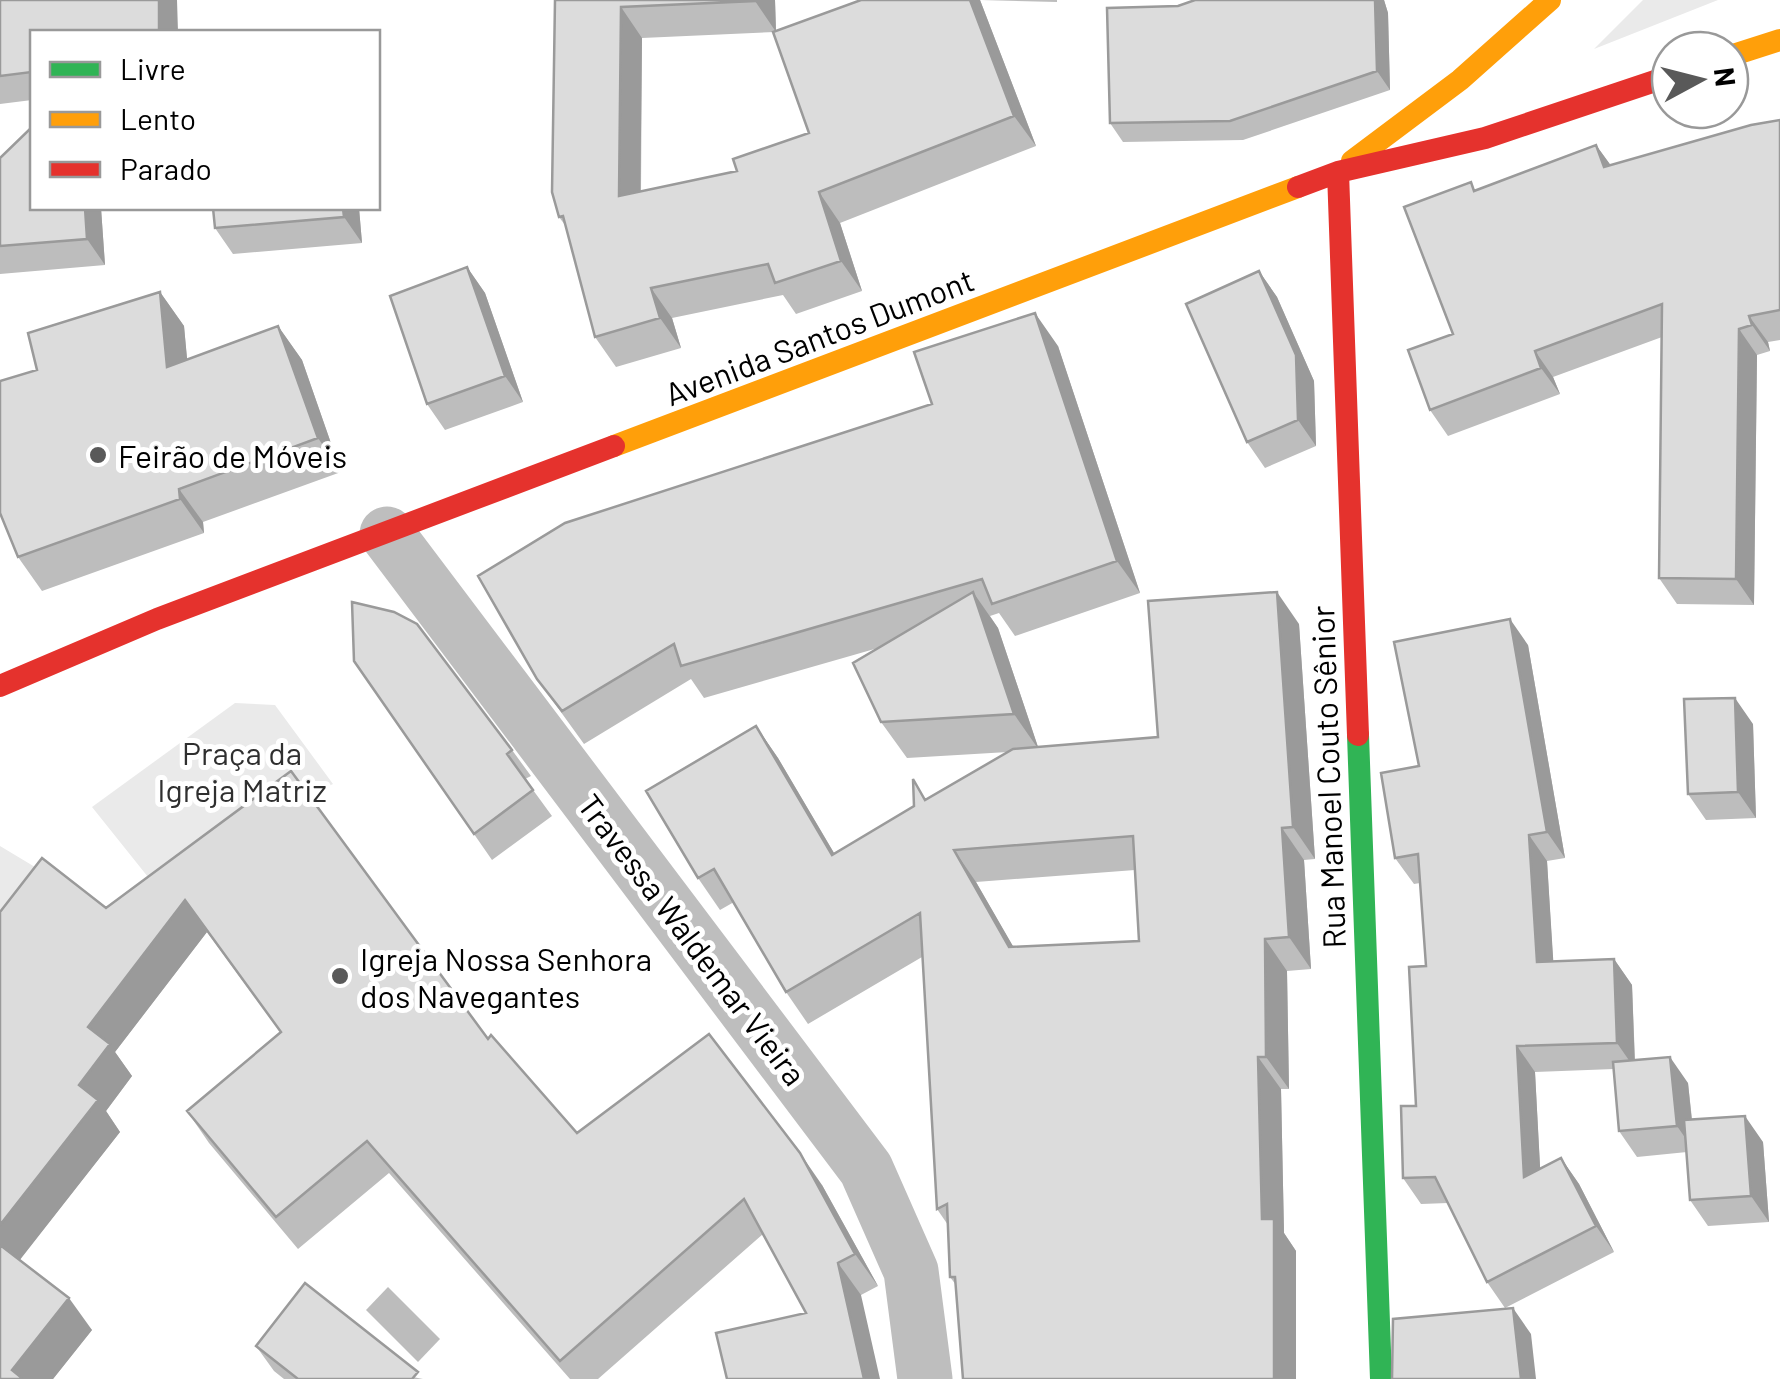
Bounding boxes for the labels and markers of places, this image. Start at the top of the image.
place label: Feirão de Móveis [118,436,347,474]
marker: Feirão de Móveis [87,444,109,466]
place label: Igreja Nossa Senhora dos Navegantes [360,939,652,1014]
marker: Igreja Nossa Senhora dos Navegantes [329,965,351,987]

